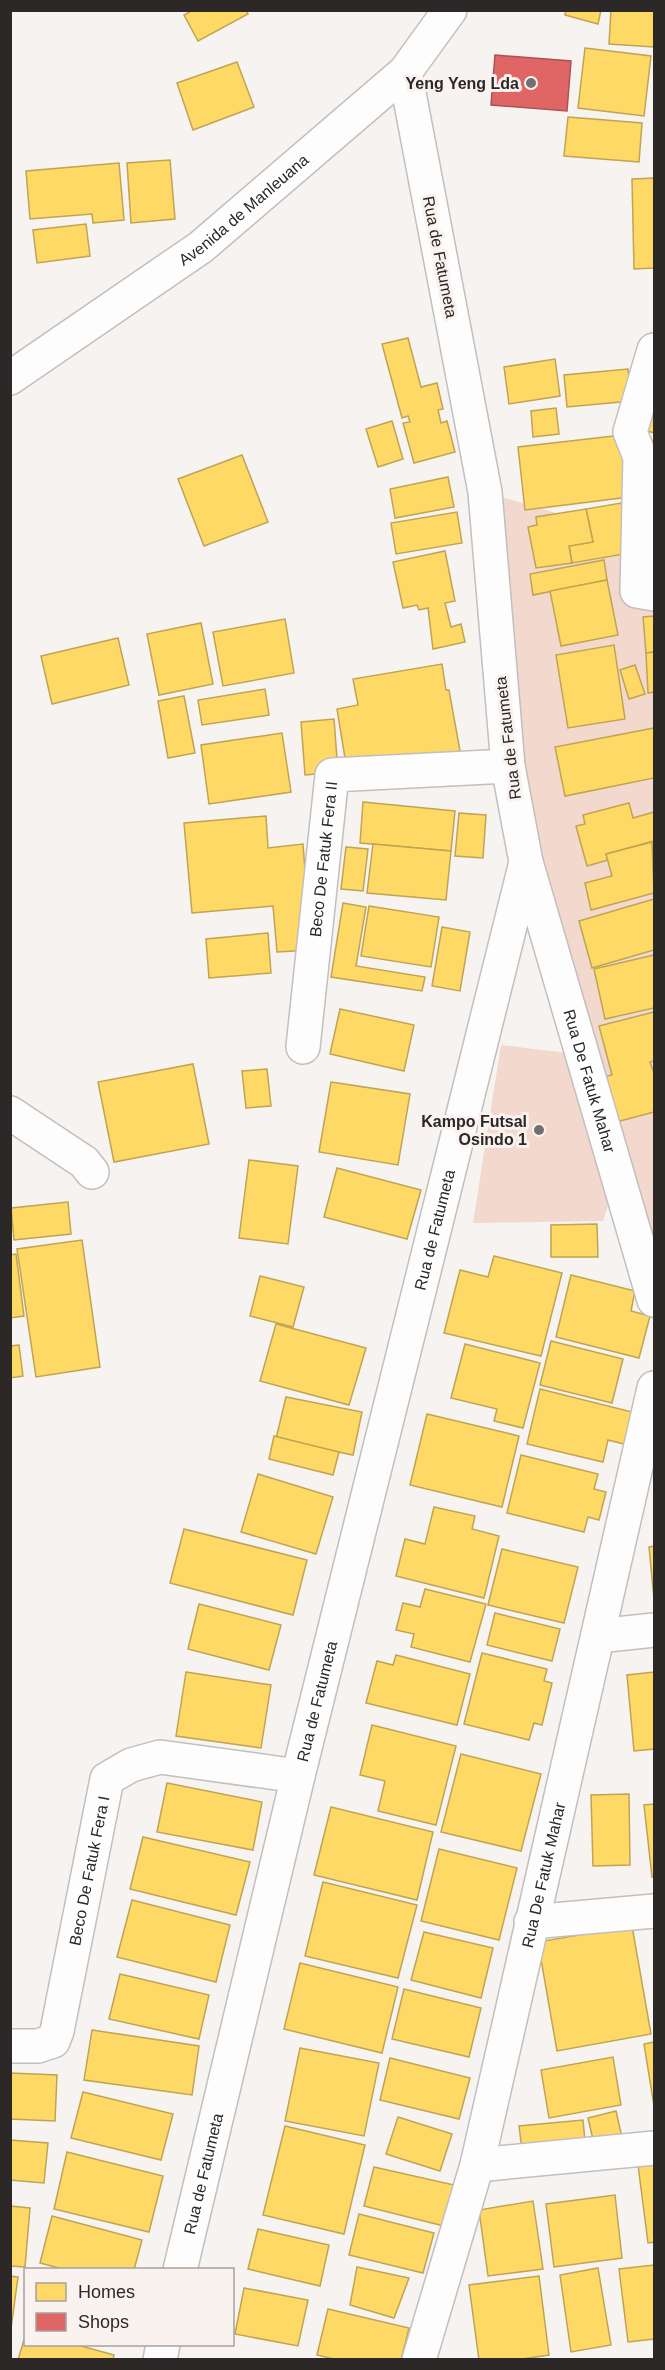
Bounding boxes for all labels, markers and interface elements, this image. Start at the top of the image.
place label: Yeng Yeng Lda [405,75,519,92]
marker: Yeng Yeng Lda [524,76,538,90]
street label: Avenida de Manleuana [175,151,311,268]
street label: Rua de Fatumeta [420,195,460,319]
street label: Rua de Fatumeta [492,676,524,800]
street label: Beco De Fatuk Fera II [306,780,340,938]
street label: Rua De Fatuk Mahar [561,1007,619,1155]
place label: Kampo Futsal Osindo 1 [421,1113,527,1148]
marker: Kampo Futsal Osindo 1 [532,1123,546,1137]
street label: Rua de Fatumeta [411,1167,458,1292]
street label: Rua de Fatumeta [293,1639,340,1763]
street label: Beco De Fatuk Fera I [66,1794,112,1947]
street label: Rua De Fatuk Mahar [518,1800,568,1949]
street label: Rua de Fatumeta [180,2111,226,2236]
legend [24,2268,234,2346]
text: Homes [78,2282,135,2302]
text: Shops [78,2312,129,2332]

